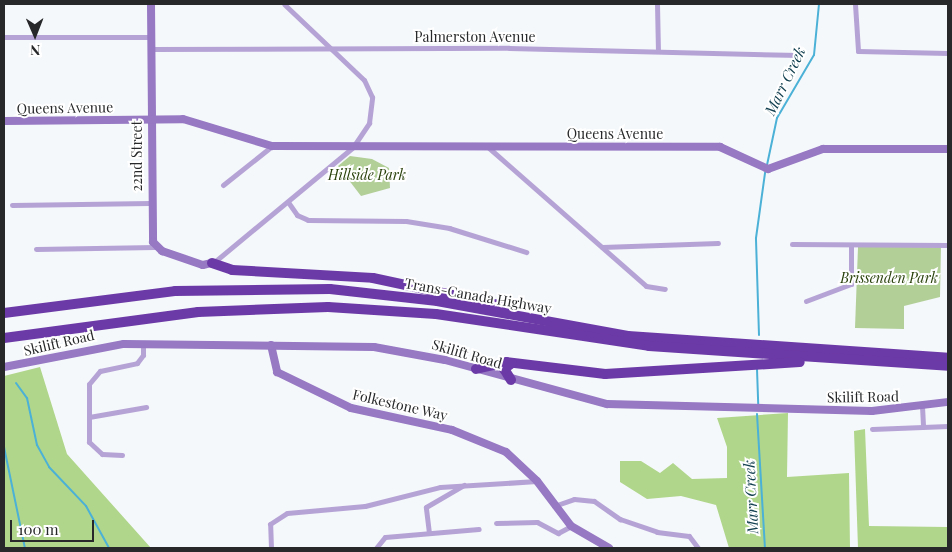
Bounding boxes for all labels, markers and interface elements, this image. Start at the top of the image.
north arrow [10,10,60,60]
street label: Palmerston Avenue [414,29,536,45]
text: N [30,41,40,60]
water label: Marr Creek [761,44,809,118]
street label: Queens Avenue [16,99,114,117]
street label: 22nd Street [129,121,145,191]
street label: Queens Avenue [567,126,663,142]
park label: Hillside Park [328,167,406,183]
park label: Brissenden Park [840,270,938,286]
street label: Trans-Canada Highway [403,275,553,317]
street label: Skilift Road [22,327,96,359]
street label: Skilift Road [430,336,504,372]
street label: Folkestone Way [351,386,449,424]
street label: Skilift Road [827,388,899,406]
water label: Marr Creek [740,460,762,534]
scale bar [12,510,96,542]
text: 100 m [18,519,59,539]

